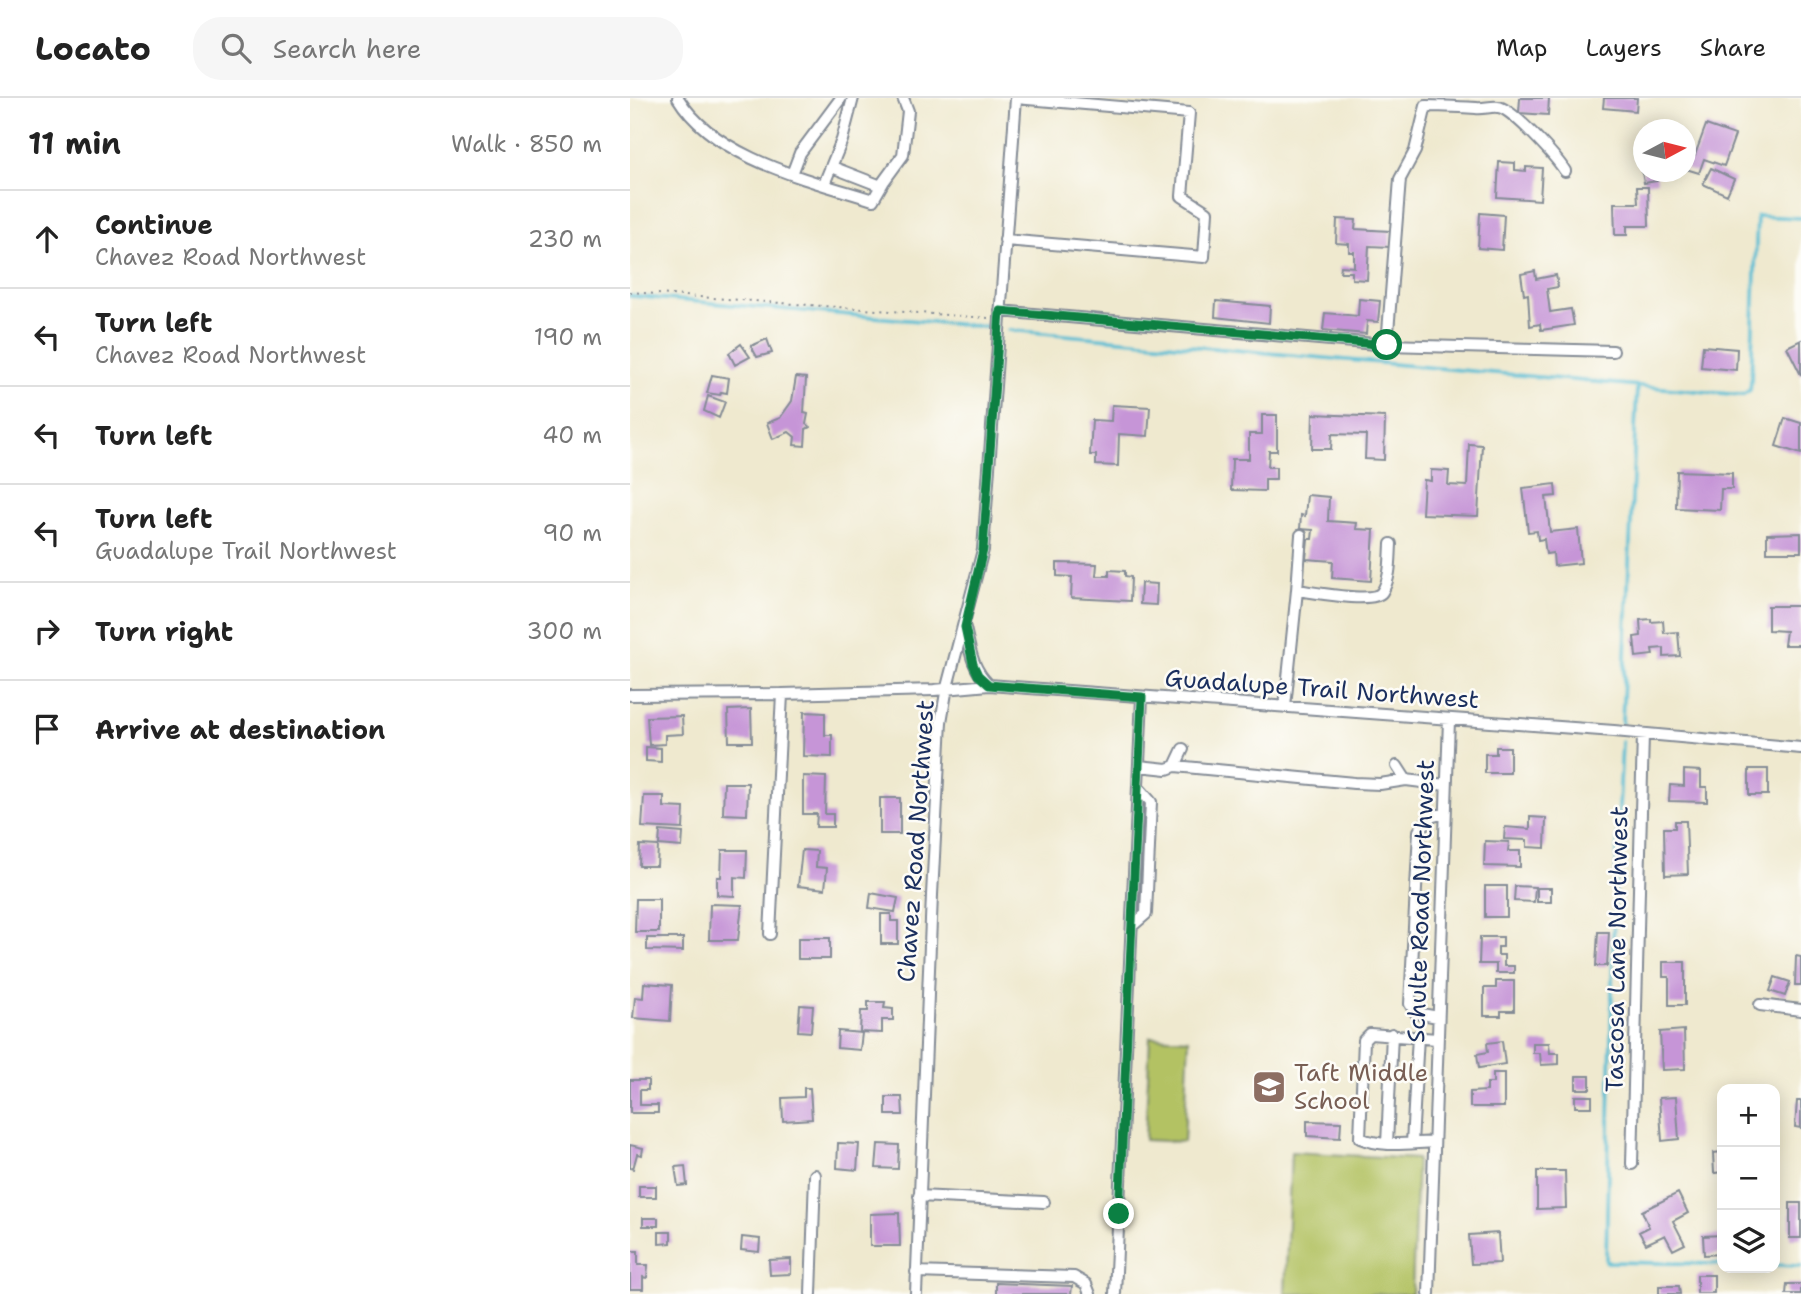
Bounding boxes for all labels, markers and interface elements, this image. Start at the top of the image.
search box [193,17,683,80]
text: Locato [35,26,151,71]
icon: search [217,29,255,67]
text: Search here [273,31,421,66]
text: Map [1496,32,1547,64]
text: Layers [1585,32,1662,64]
text: Share [1700,32,1766,64]
north arrow [1633,119,1696,182]
text: 11 min [28,123,121,164]
text: Walk · 850 m [451,129,602,159]
text: Continue [95,207,213,242]
icon: ahead [28,220,66,258]
text: 230 m [528,224,602,254]
text: Chavez Road Northwest [95,242,366,272]
text: Turn left [95,305,212,340]
icon: left [28,318,66,356]
text: 190 m [534,322,602,352]
route start [1371,329,1402,360]
text: Chavez Road Northwest [95,340,366,370]
icon: left [28,416,66,454]
text: Turn left [95,418,212,453]
text: 40 m [542,420,602,450]
text: Turn left [95,501,212,536]
icon: left [28,514,66,552]
text: 90 m [542,518,602,548]
text: Guadalupe Trail Northwest [95,536,397,566]
icon: right [28,612,66,650]
text: Turn right [95,614,233,649]
text: 300 m [527,616,602,646]
street label: Guadalupe Trail Northwest [1164,662,1480,716]
street label: Chavez Road Northwest [890,699,942,983]
icon: arrive [28,710,66,748]
text: Arrive at destination [95,712,385,747]
street label: Schulte Road Northwest [1400,759,1442,1043]
street label: Tascosa Lane Northwest [1599,806,1635,1092]
place label: Taft Middle School [1294,1057,1428,1117]
school or university icon: Taft Middle School [1250,1068,1288,1106]
map controls [1717,1084,1780,1273]
button: + [1717,1084,1780,1147]
button: − [1717,1147,1780,1210]
route end [1103,1198,1134,1229]
button: layers [1717,1210,1780,1273]

